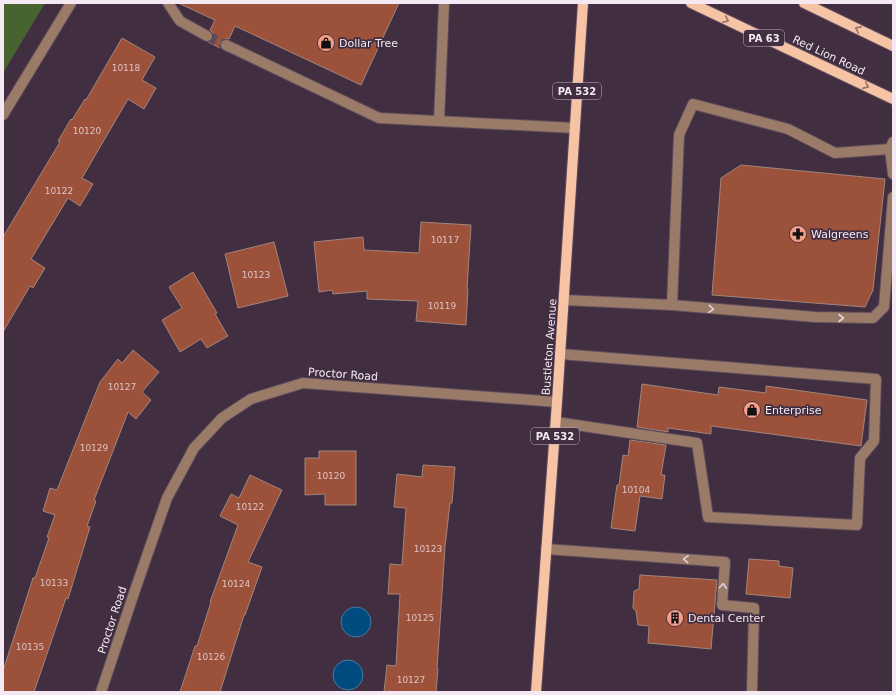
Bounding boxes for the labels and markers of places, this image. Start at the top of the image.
shop icon: Dollar Tree [316,33,336,53]
place label: Dollar Tree [339,37,398,50]
pharmacy icon: Walgreens [788,224,808,244]
place label: Walgreens [811,228,869,241]
shop icon: Enterprise [742,400,762,420]
place label: Enterprise [765,404,822,417]
building icon: Dental Center [665,608,685,628]
place label: Dental Center [688,612,765,625]

